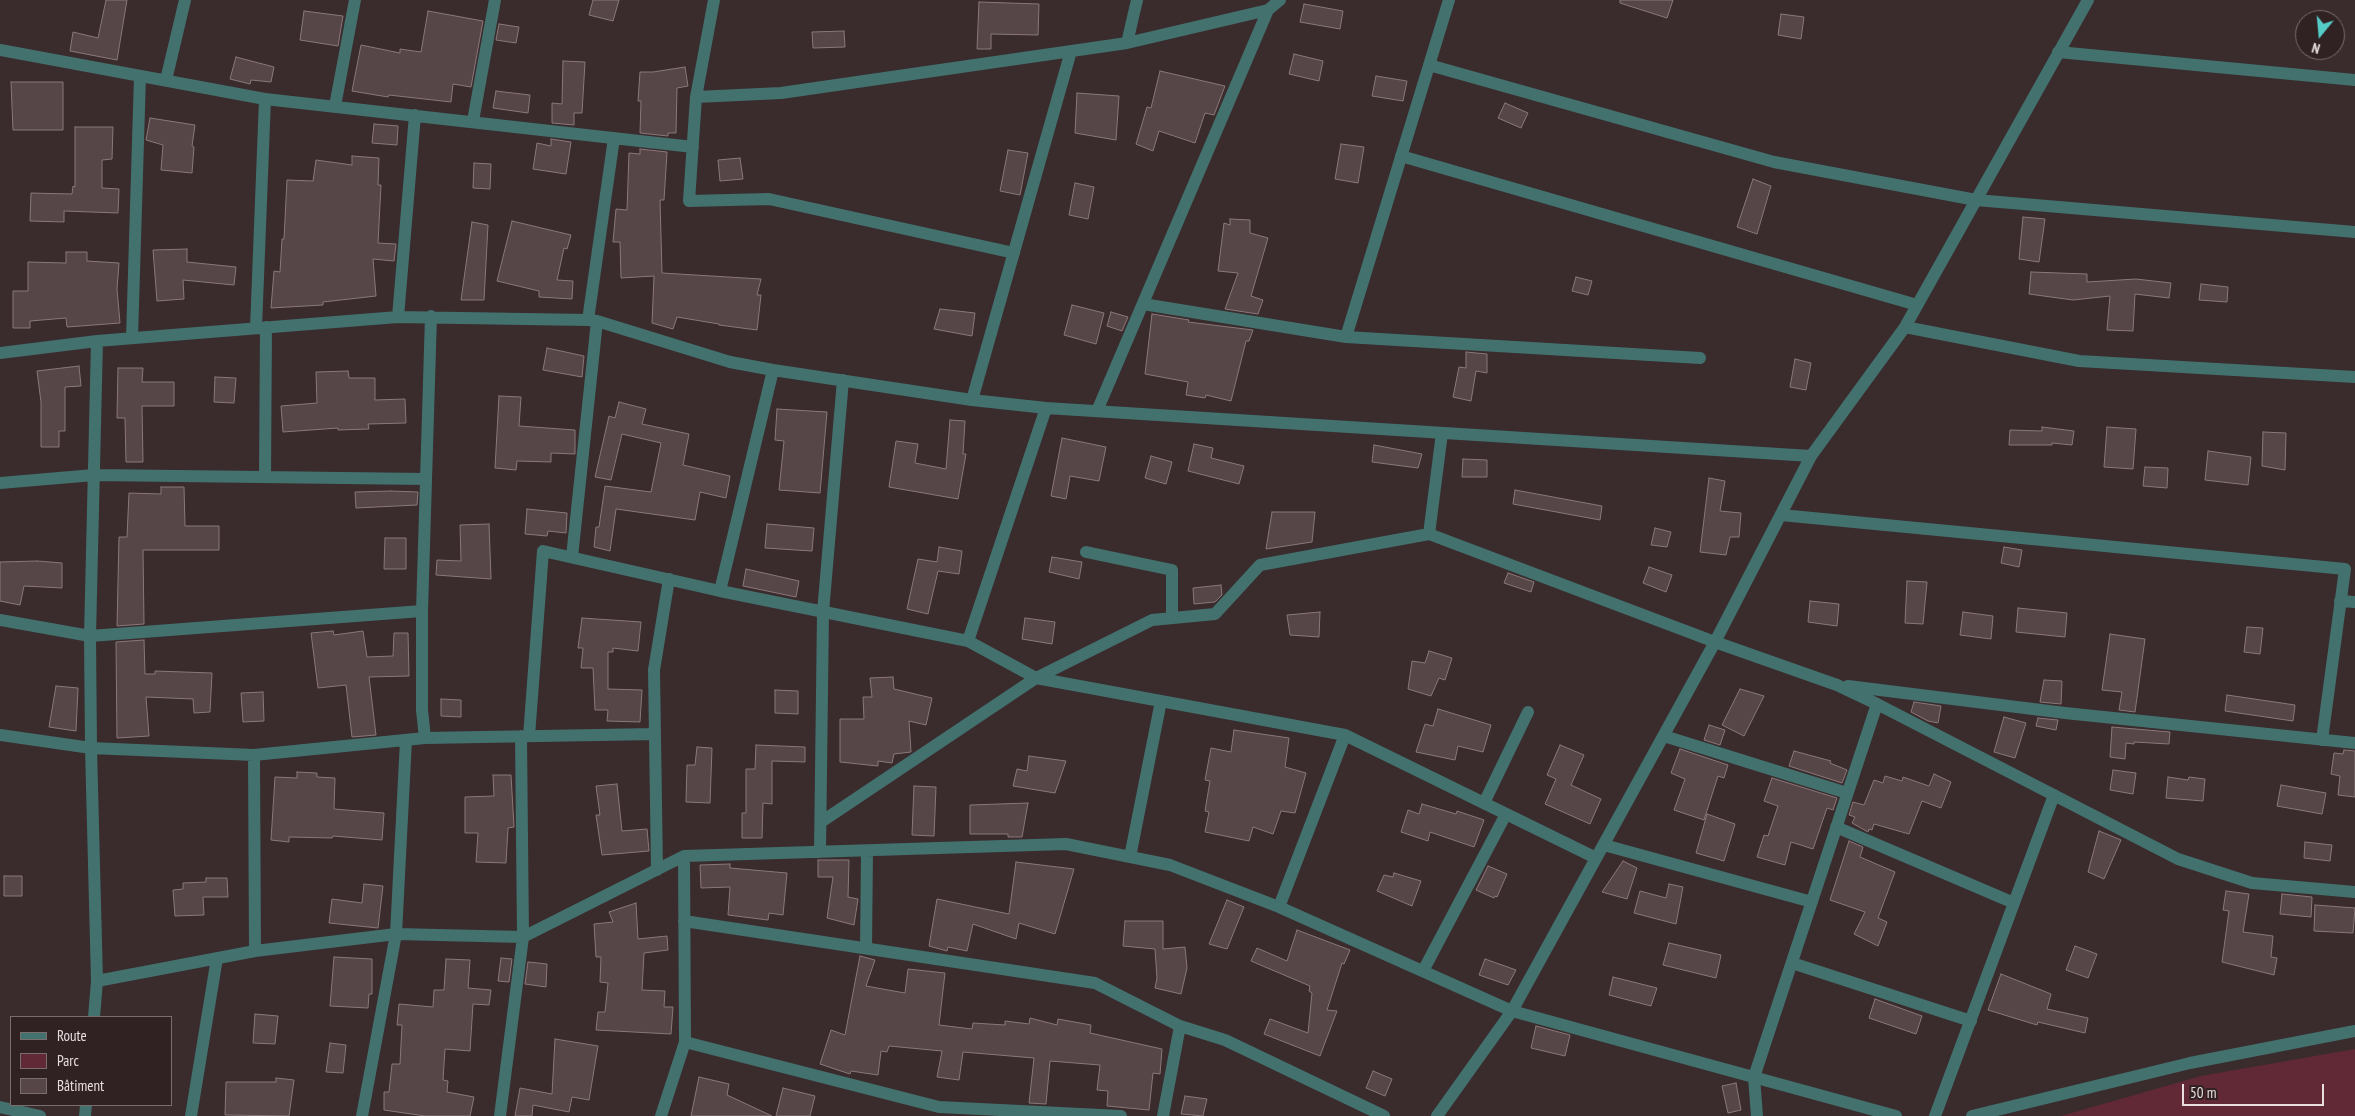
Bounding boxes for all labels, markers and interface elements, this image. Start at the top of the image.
north arrow [2295,10,2345,60]
text: N [2310,39,2322,58]
legend [10,1016,172,1106]
text: Route [57,1026,87,1045]
text: Parc [57,1051,79,1070]
scale bar [2185,1074,2328,1106]
text: Bâtiment [57,1076,104,1095]
text: 50 m [2190,1083,2216,1102]

